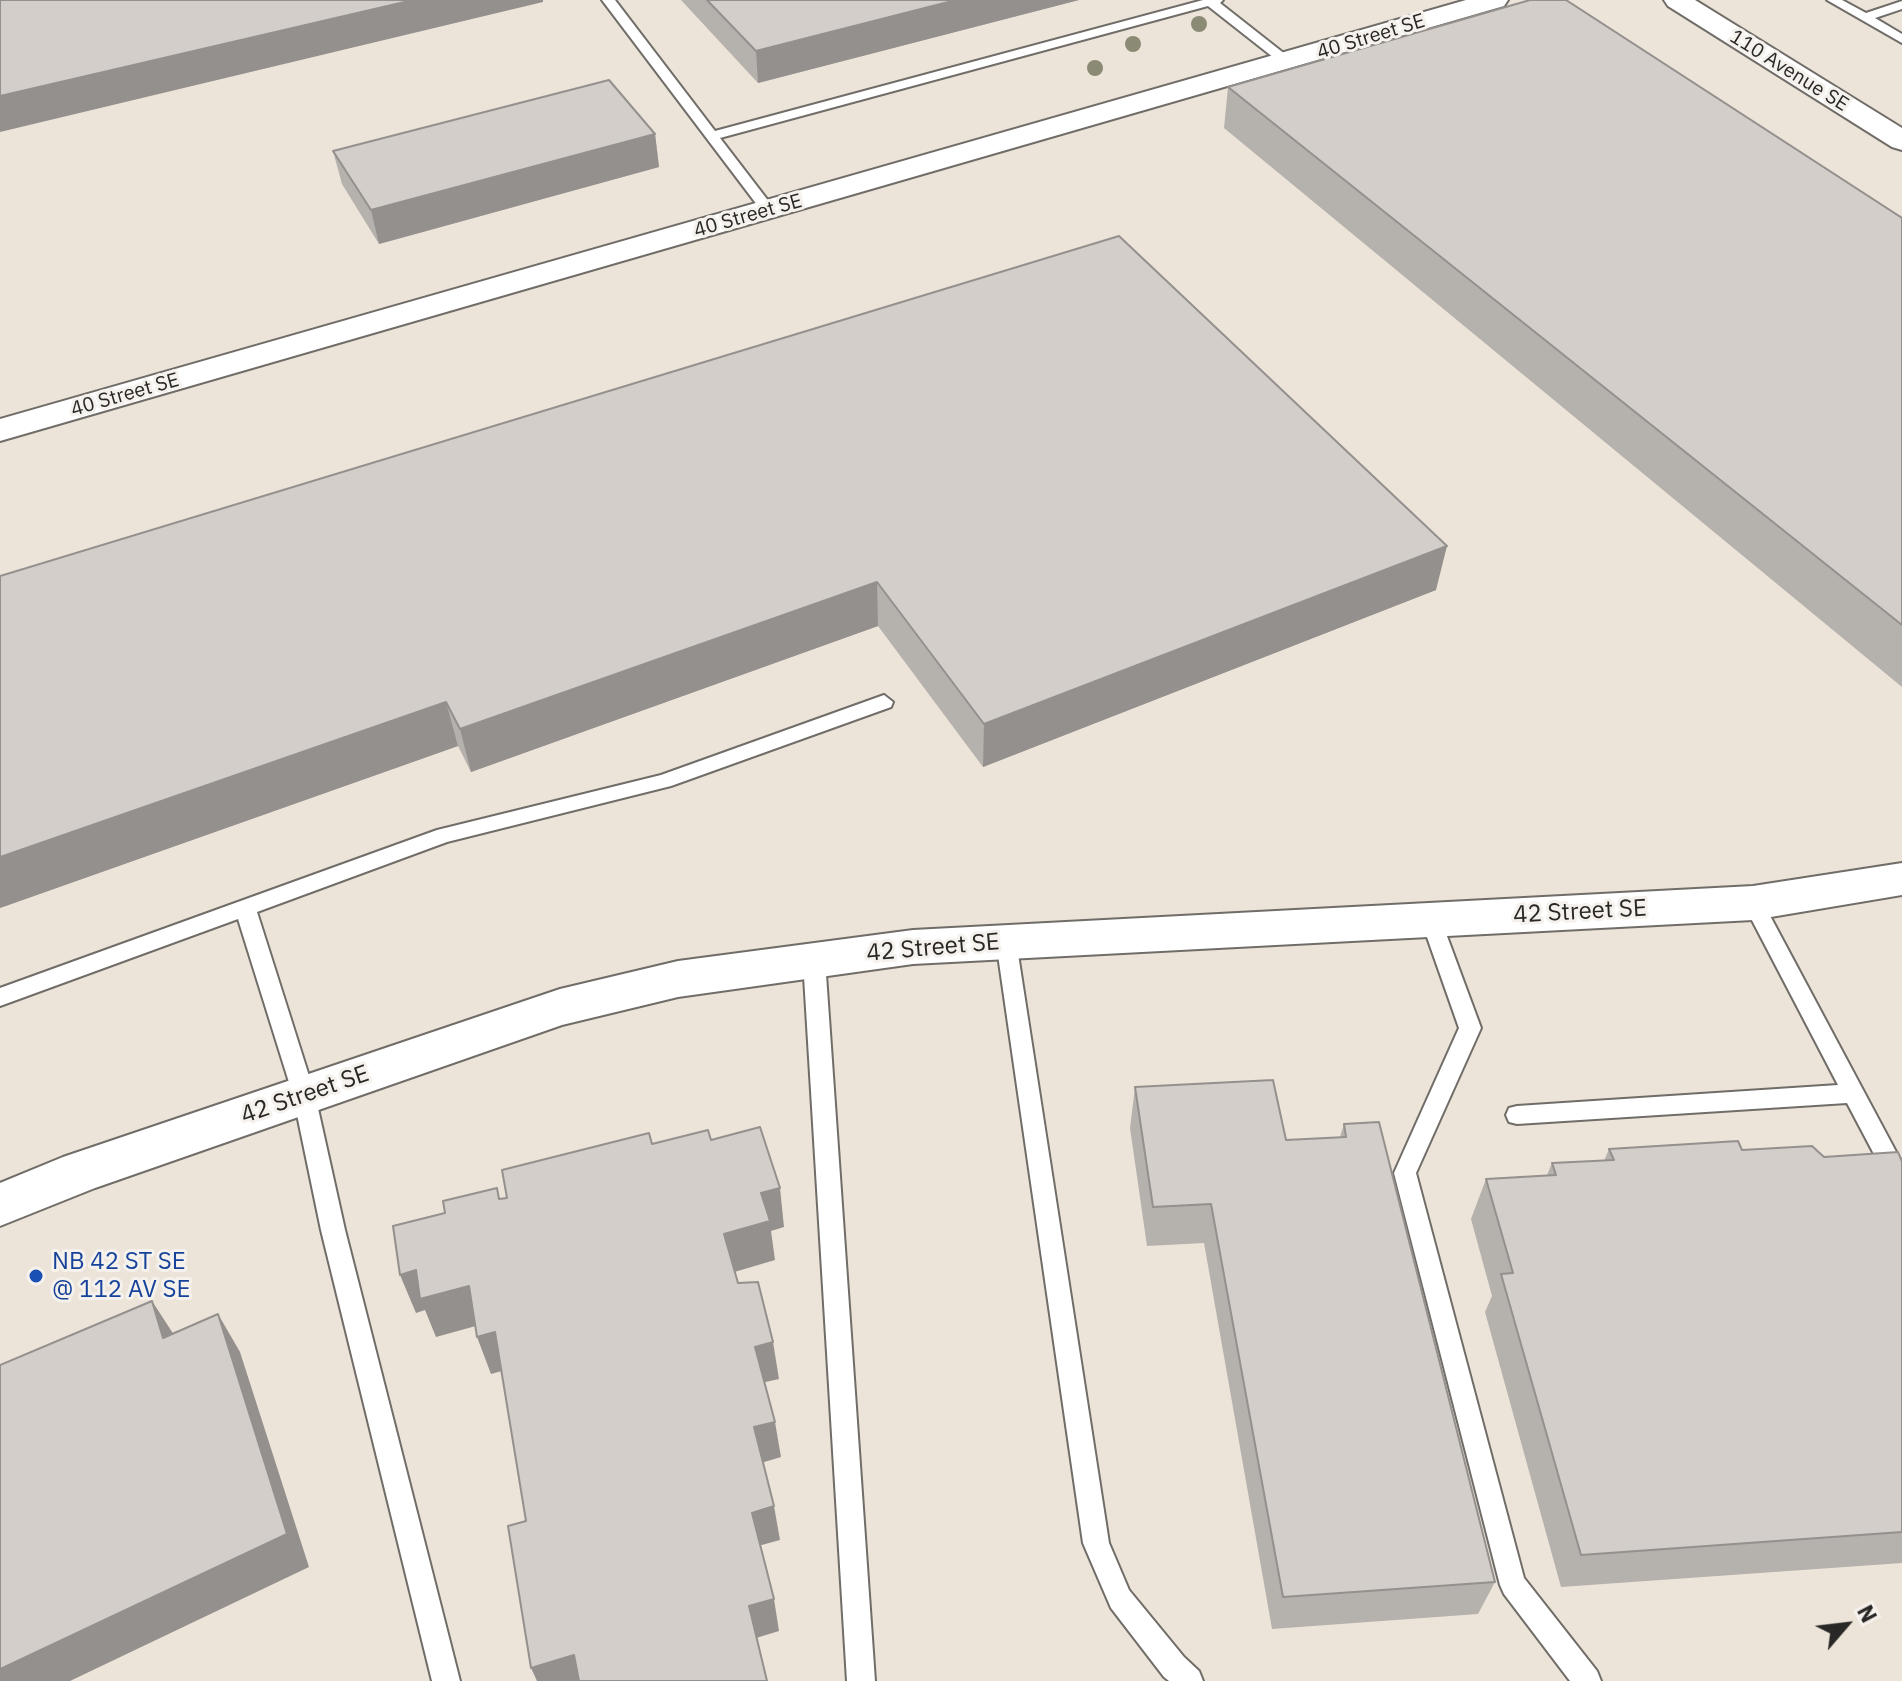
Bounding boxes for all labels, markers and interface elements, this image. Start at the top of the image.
street label: 40 Street SE [1314,9,1428,65]
street label: 110 Avenue SE [1725,25,1853,117]
street label: 40 Street SE [691,189,805,243]
street label: 40 Street SE [68,368,182,422]
street label: 42 Street SE [1512,894,1648,930]
street label: 42 Street SE [865,928,1001,968]
street label: 42 Street SE [237,1060,373,1130]
place label: NB 42 ST SE @ 112 AV SE [52,1248,191,1304]
marker: NB 42 ST SE @ 112 AV SE [27,1267,45,1285]
north arrow [1806,1585,1886,1665]
text: N [1851,1600,1884,1627]

